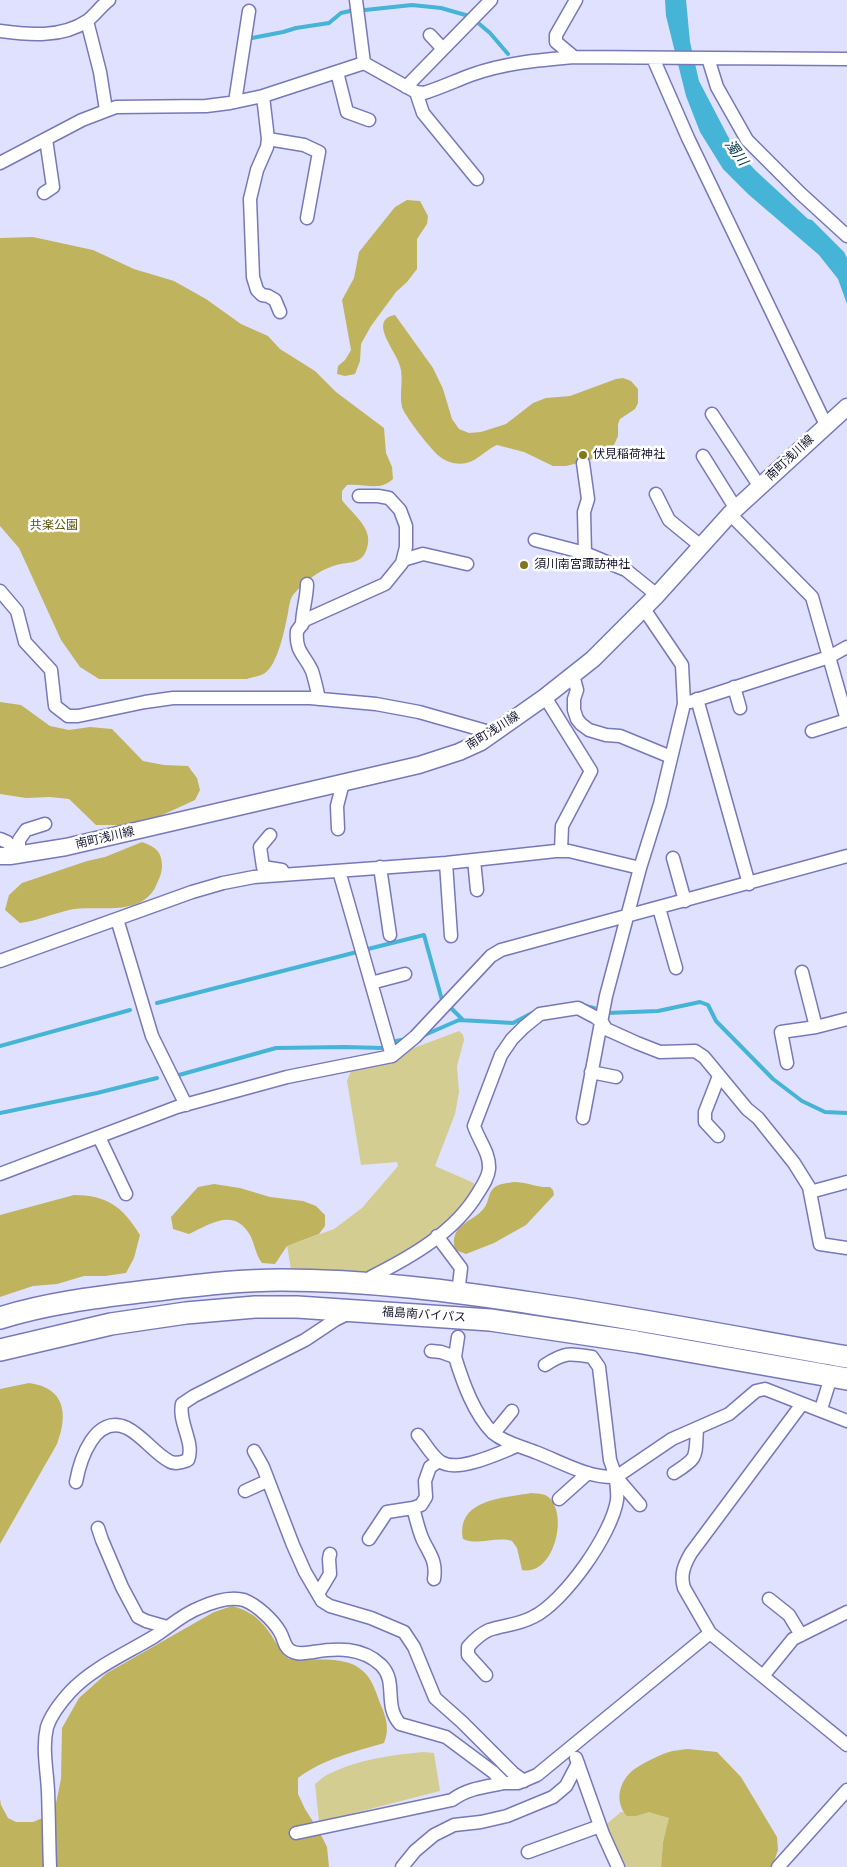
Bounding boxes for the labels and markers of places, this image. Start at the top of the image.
place label: 伏見稲荷神社 [593,448,665,462]
marker: 伏見稲荷神社 [577,449,589,461]
place label: 須川南宮諏訪神社 [534,558,630,572]
marker: 須川南宮諏訪神社 [518,559,530,571]

